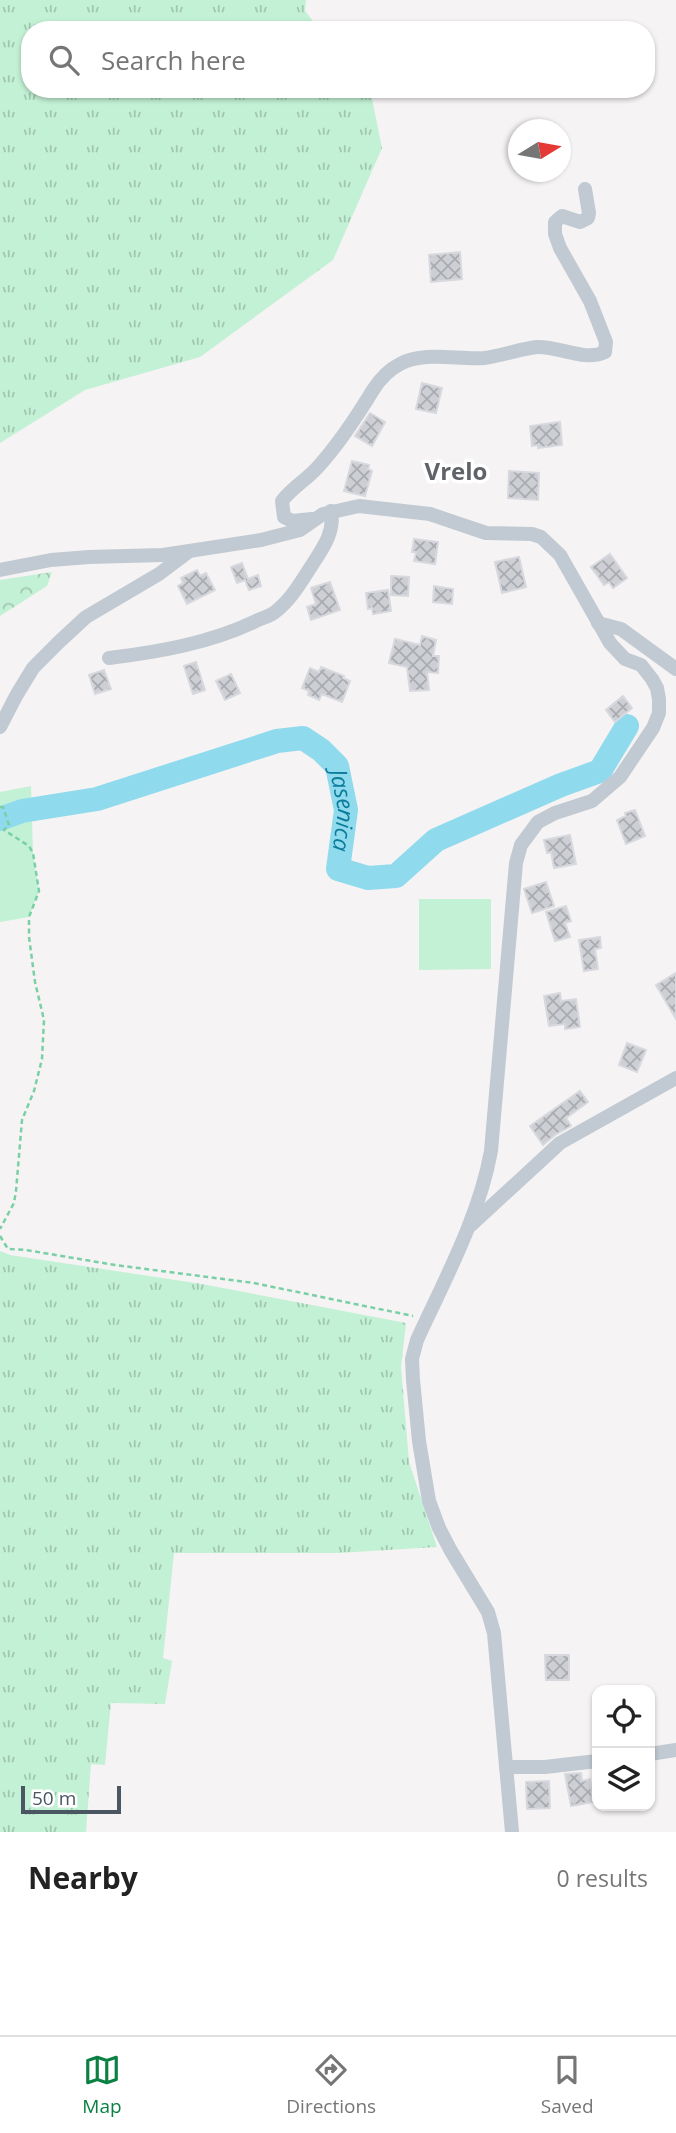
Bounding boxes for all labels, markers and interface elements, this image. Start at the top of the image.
search box [21,21,655,98]
icon: search [45,41,83,79]
text: Search here [101,42,246,78]
north arrow [508,119,571,182]
district label: Vrelo [425,454,487,487]
water label: Jasenica [322,762,363,854]
map controls [592,1685,655,1811]
button: locate [592,1685,655,1748]
button: layers [592,1748,655,1811]
scale bar [21,1783,121,1815]
text: 50 m [32,1785,76,1811]
text: Nearby [28,1857,138,1898]
text: 0 results [557,1862,648,1894]
tab: Map [82,2051,122,2119]
tab: Directions [286,2051,376,2119]
tab: Saved [541,2051,594,2119]

